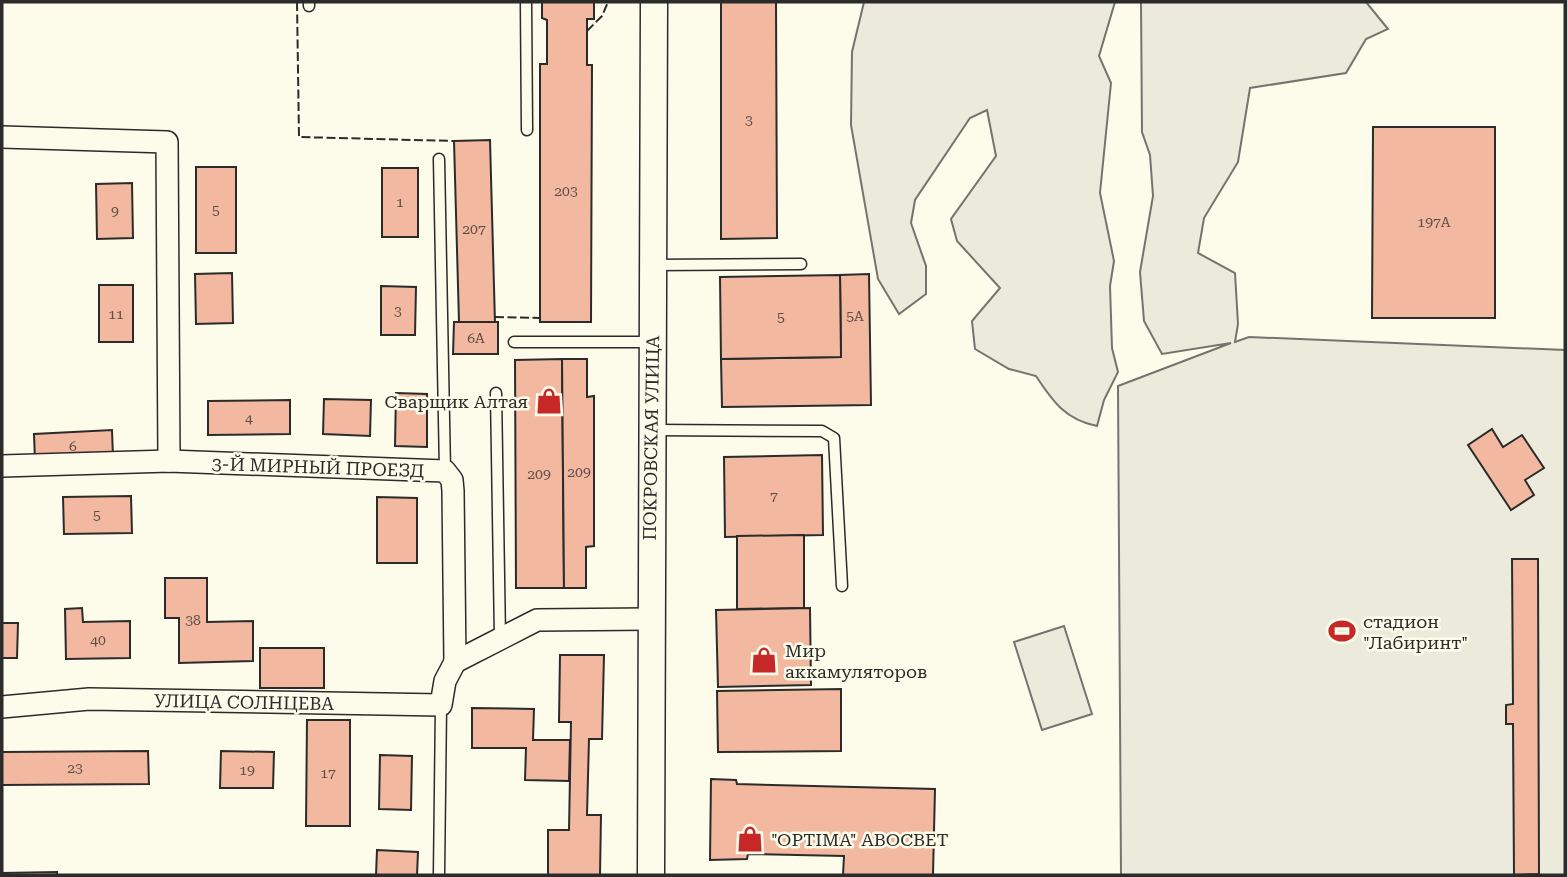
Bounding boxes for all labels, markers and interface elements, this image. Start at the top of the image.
house number: 3 [745,112,753,128]
house number: 203 [554,183,578,199]
house number: 1 [396,194,404,210]
house number: 5 [212,202,220,218]
house number: 9 [111,203,119,219]
house number: 197А [1417,214,1451,230]
house number: 207 [462,221,486,237]
house number: 3 [394,303,402,319]
house number: 11 [108,306,124,322]
house number: 5А [846,308,864,324]
house number: 5 [777,309,785,325]
house number: 6А [467,330,485,346]
street label: ПОКРОВСКАЯ УЛИЦА [639,335,663,541]
shop icon: Сварщик Алтая [534,386,564,416]
place label: Сварщик Алтая [385,391,528,412]
house number: 4 [245,410,253,426]
house number: 6 [69,438,77,454]
street label: 3-Й МИРНЫЙ ПРОЕЗД [211,453,425,481]
house number: 209 [567,464,591,480]
house number: 209 [527,466,551,482]
house number: 7 [770,488,778,504]
house number: 5 [93,507,101,523]
place label: стадион "Лабиринт" [1363,611,1468,653]
house number: 38 [185,612,201,628]
sports icon: стадион "Лабиринт" [1327,616,1357,646]
house number: 40 [90,632,106,648]
place label: Мир аккамуляторов [785,640,927,682]
shop icon: Мир аккамуляторов [749,645,779,675]
street label: УЛИЦА СОЛНЦЕВА [154,690,335,714]
house number: 23 [67,760,83,776]
house number: 19 [239,762,255,778]
house number: 17 [320,765,336,781]
shop icon: "OPTIMA" АВОСВЕТ [735,824,765,854]
place label: "OPTIMA" АВОСВЕТ [771,829,948,850]

